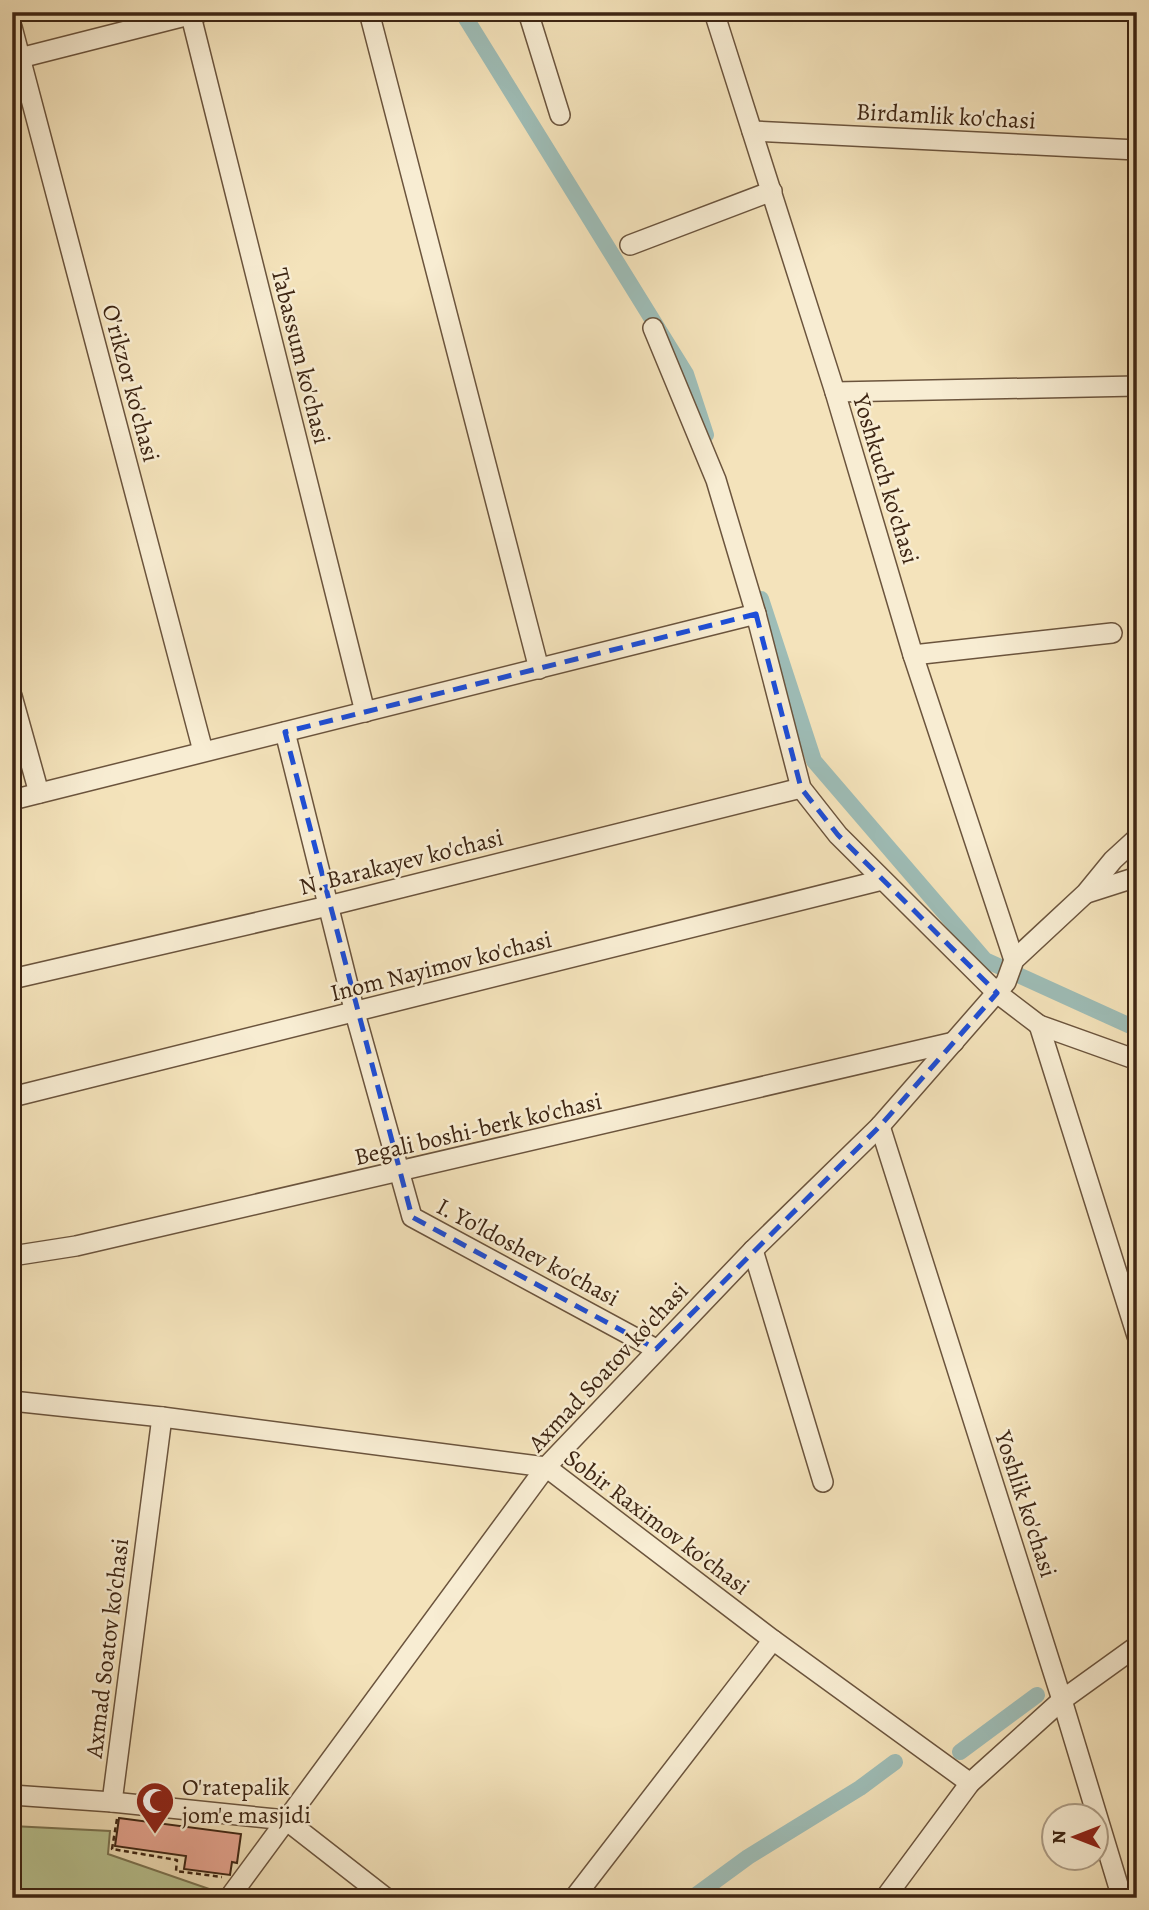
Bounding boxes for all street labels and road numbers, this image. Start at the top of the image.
street label: Birdamlik ko'chasi [855,95,1037,137]
street label: Tabassum ko'chasi [264,265,338,447]
street label: O'rikzor ko'chasi [95,301,167,465]
street label: Yoshkuch ko'chasi [845,389,927,568]
street label: N. Barakayev ko'chasi [296,821,506,903]
street label: Inom Nayimov ko'chasi [327,923,555,1009]
street label: Begali boshi-berk ko'chasi [351,1085,605,1173]
street label: I. Yo'ldoshev ko'chasi [431,1190,625,1314]
street label: Axmad Soatov ko'chasi [520,1275,695,1460]
street label: Yoshlik ko'chasi [987,1426,1065,1581]
street label: Sobir Raximov ko'chasi [558,1442,756,1602]
street label: Axmad Soatov ko'chasi [78,1536,136,1761]

